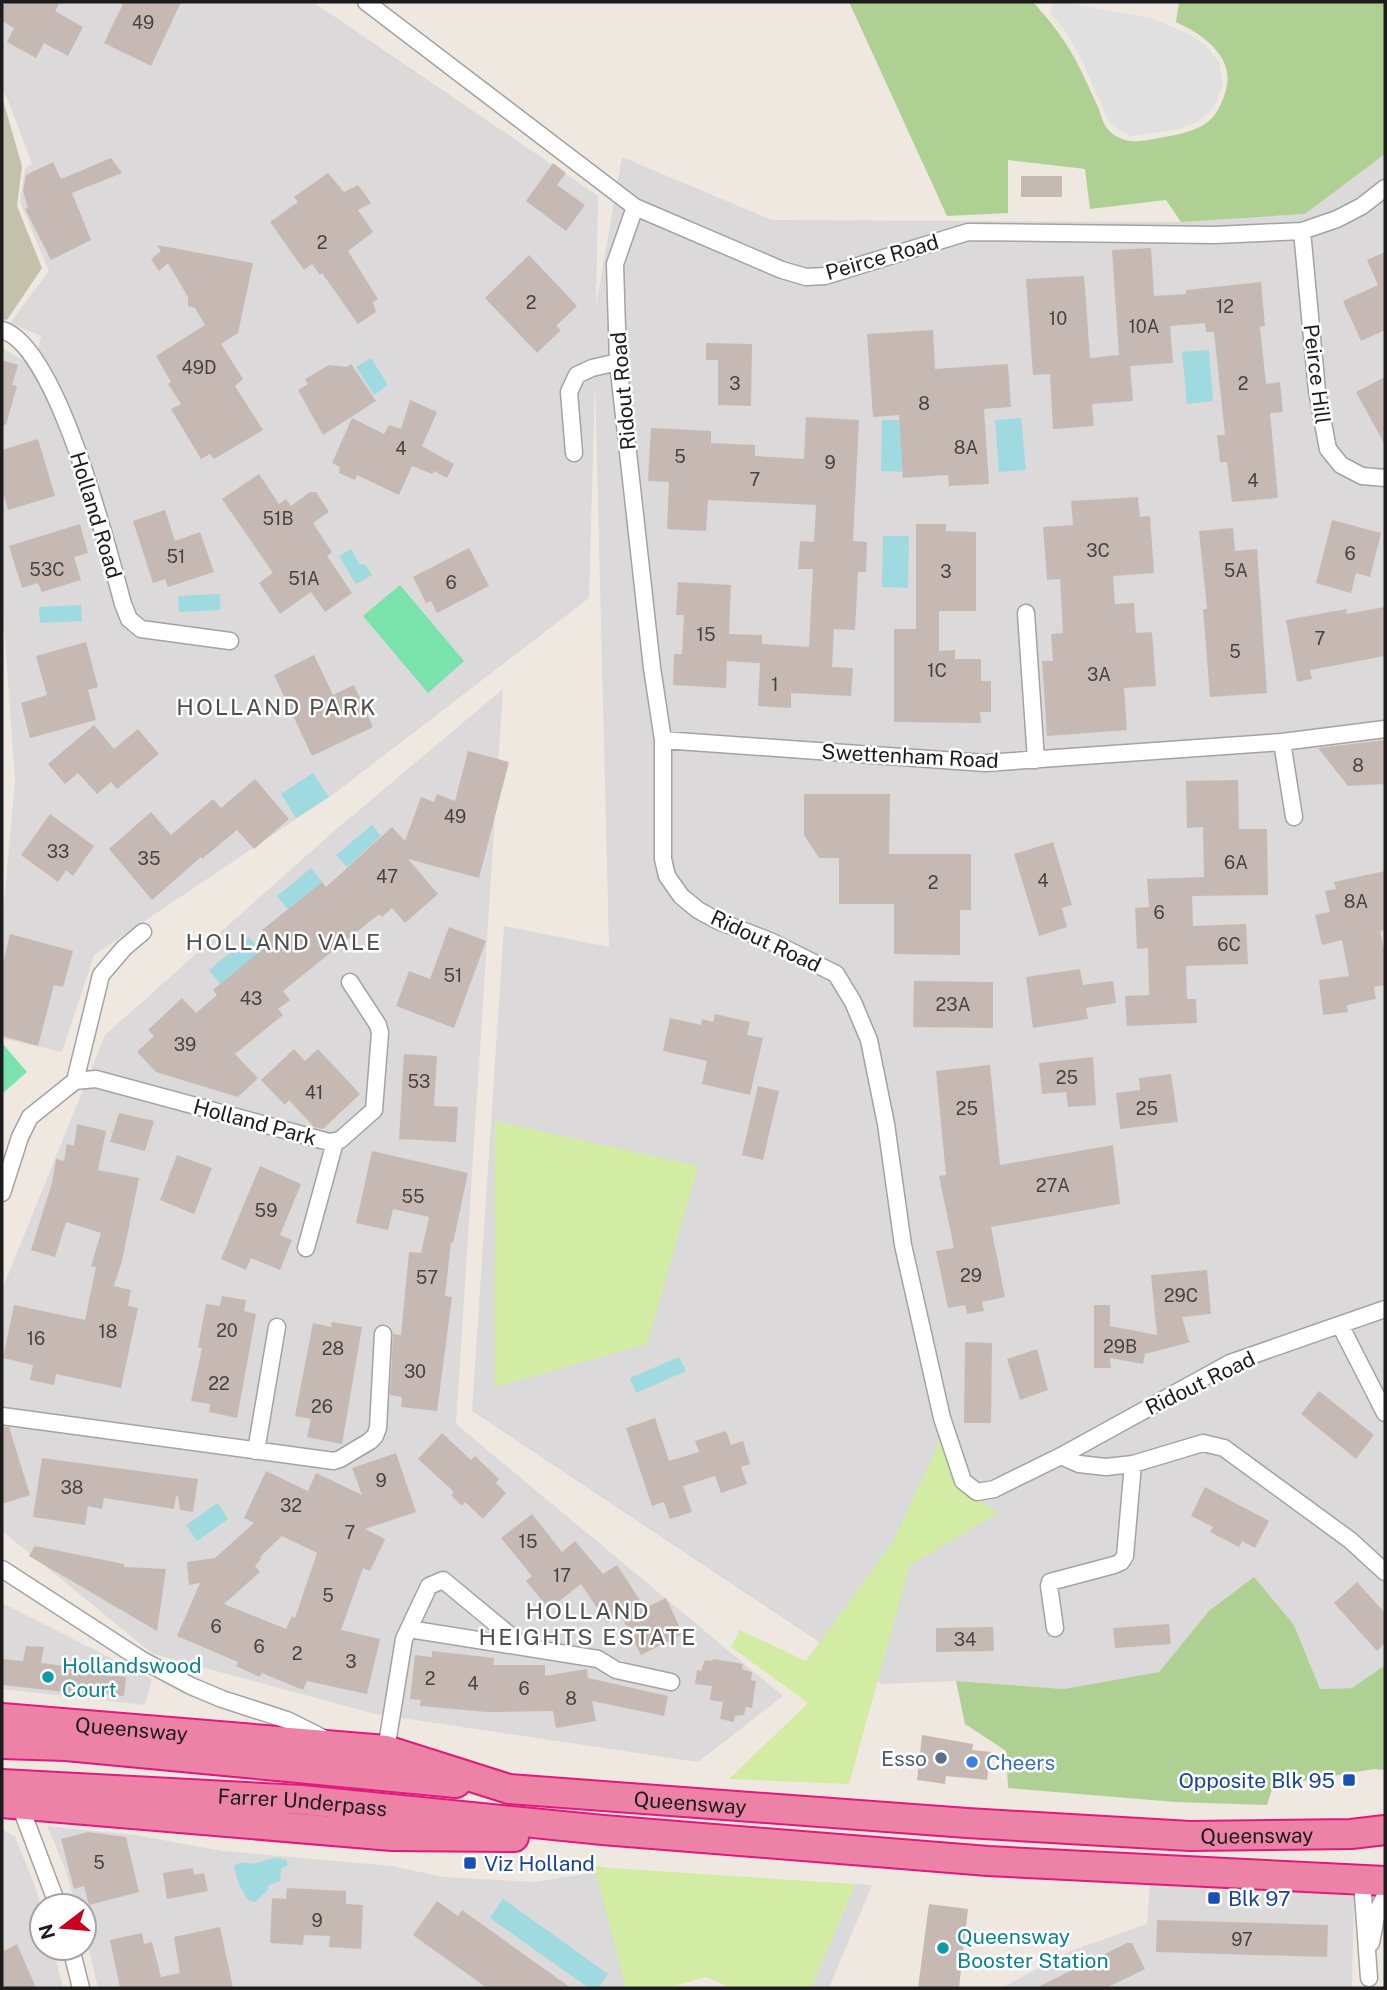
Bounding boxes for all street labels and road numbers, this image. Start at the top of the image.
street label: Peirce Road [823,229,941,285]
street label: Peirce Hill [1298,323,1336,425]
street label: Ridout Road [605,331,641,451]
street label: Holland Road [65,449,127,581]
street label: Swettenham Road [821,739,999,773]
street label: Ridout Road [707,905,825,977]
street label: Holland Park [191,1094,319,1150]
street label: Ridout Road [1141,1346,1259,1420]
street label: Queensway [74,1712,189,1746]
street label: Farrer Underpass [217,1783,388,1821]
street label: Queensway [633,1786,747,1819]
street label: Queensway [1200,1822,1314,1848]

